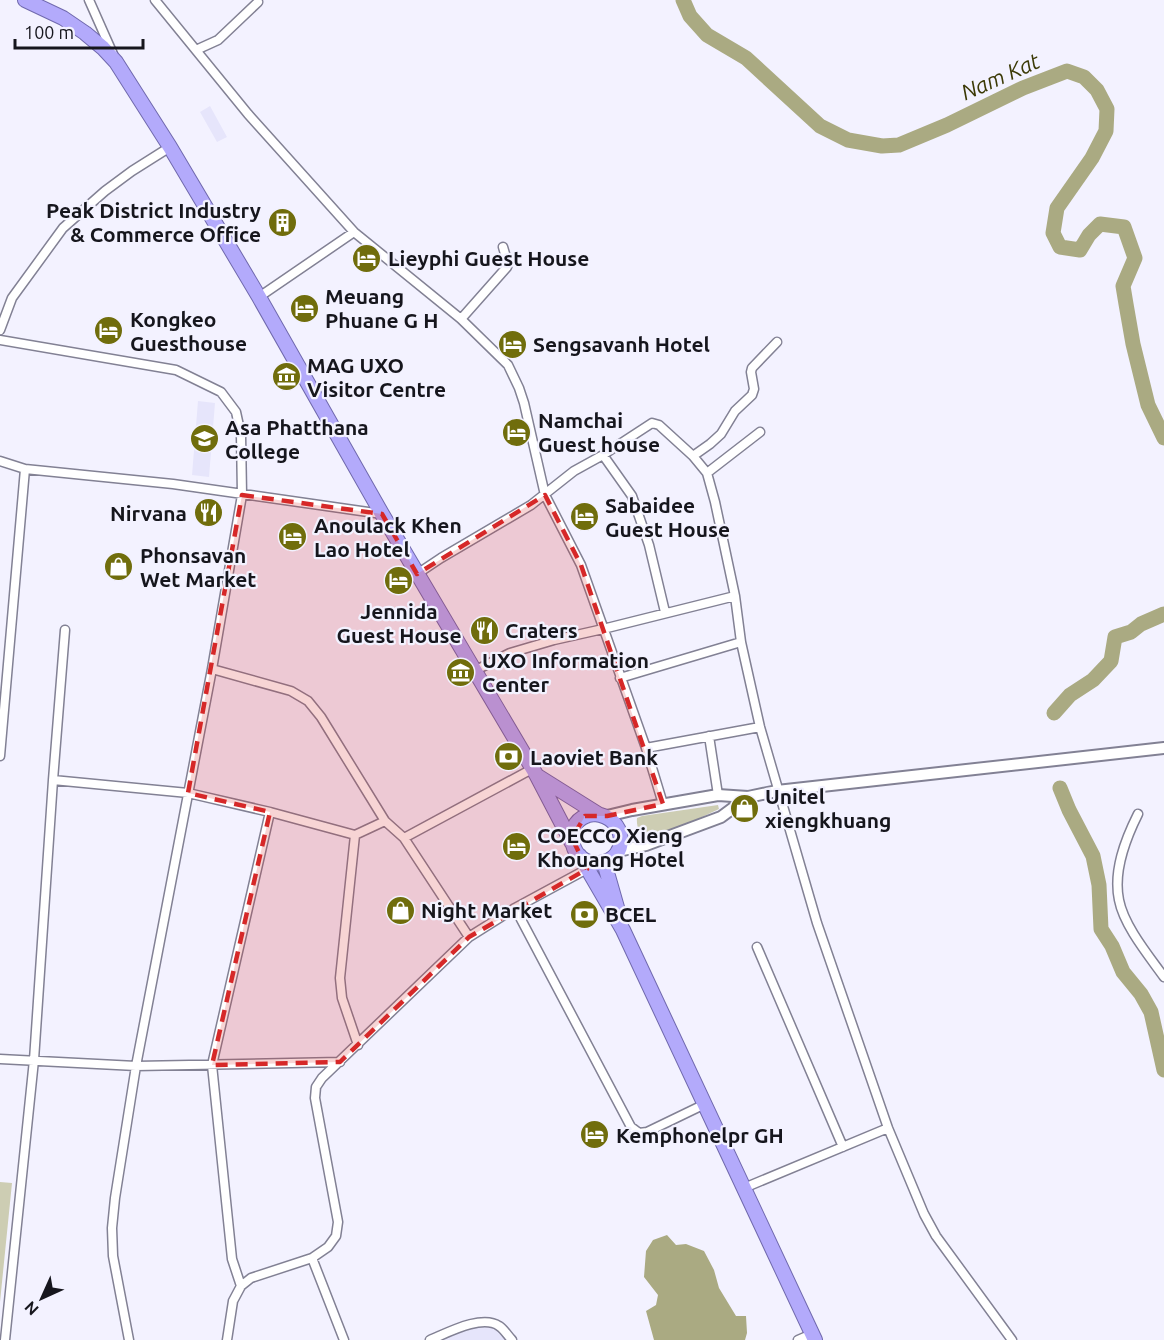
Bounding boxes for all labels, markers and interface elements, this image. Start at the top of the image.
scale bar [15,12,142,50]
text: 100 m [24,22,74,42]
water label: Nam Kat [957,47,1044,104]
place label: Peak District Industry & Commerce Office [46,198,261,246]
building icon: Peak District Industry & Commerce Office [266,206,298,238]
hotel icon: Lieyphi Guest House [351,242,383,274]
place label: Lieyphi Guest House [388,246,589,270]
place label: Meuang Phuane G H [325,284,438,332]
hotel icon: Meuang Phuane G H [288,292,320,324]
place label: Kongkeo Guesthouse [130,307,247,355]
hotel icon: Kongkeo Guesthouse [93,315,125,347]
hotel icon: Sengsavanh Hotel [496,328,528,360]
place label: Sengsavanh Hotel [533,332,710,356]
place label: MAG UXO Visitor Centre [307,353,446,401]
museum icon: MAG UXO Visitor Centre [270,361,302,393]
place label: Namchai Guest house [538,408,660,456]
place label: Asa Phatthana College [225,415,369,463]
hotel icon: Namchai Guest house [501,416,533,448]
school or university icon: Asa Phatthana College [188,423,220,455]
place label: Sabaidee Guest House [605,493,730,541]
restaurant icon: Nirvana [192,497,224,529]
place label: Nirvana [110,501,187,525]
hotel icon: Sabaidee Guest House [568,501,600,533]
place label: Anoulack Khen Lao Hotel [314,513,462,561]
hotel icon: Anoulack Khen Lao Hotel [277,521,309,553]
place label: Phonsavan Wet Market [140,543,256,591]
shop icon: Phonsavan Wet Market [103,551,135,583]
hotel icon: Jennida Guest House [383,564,415,596]
place label: Jennida Guest House [336,599,462,647]
restaurant icon: Craters [468,614,500,646]
place label: Craters [505,618,578,642]
place label: UXO Information Center [482,648,649,696]
museum icon: UXO Information Center [445,656,477,688]
bank icon: Laoviet Bank [493,741,525,773]
place label: Laoviet Bank [530,745,658,769]
place label: Unitel xiengkhuang [765,784,891,832]
shop icon: Unitel xiengkhuang [728,792,760,824]
place label: COECCO Xieng Khouang Hotel [537,823,684,871]
hotel icon: COECCO Xieng Khouang Hotel [500,831,532,863]
shop icon: Night Market [384,894,416,926]
place label: Night Market [421,898,552,922]
bank icon: BCEL [568,898,600,930]
place label: BCEL [605,902,657,926]
hotel icon: Kemphonelpr GH [579,1119,611,1151]
place label: Kemphonelpr GH [616,1123,784,1147]
north arrow [12,1268,72,1328]
text: N [21,1298,42,1319]

